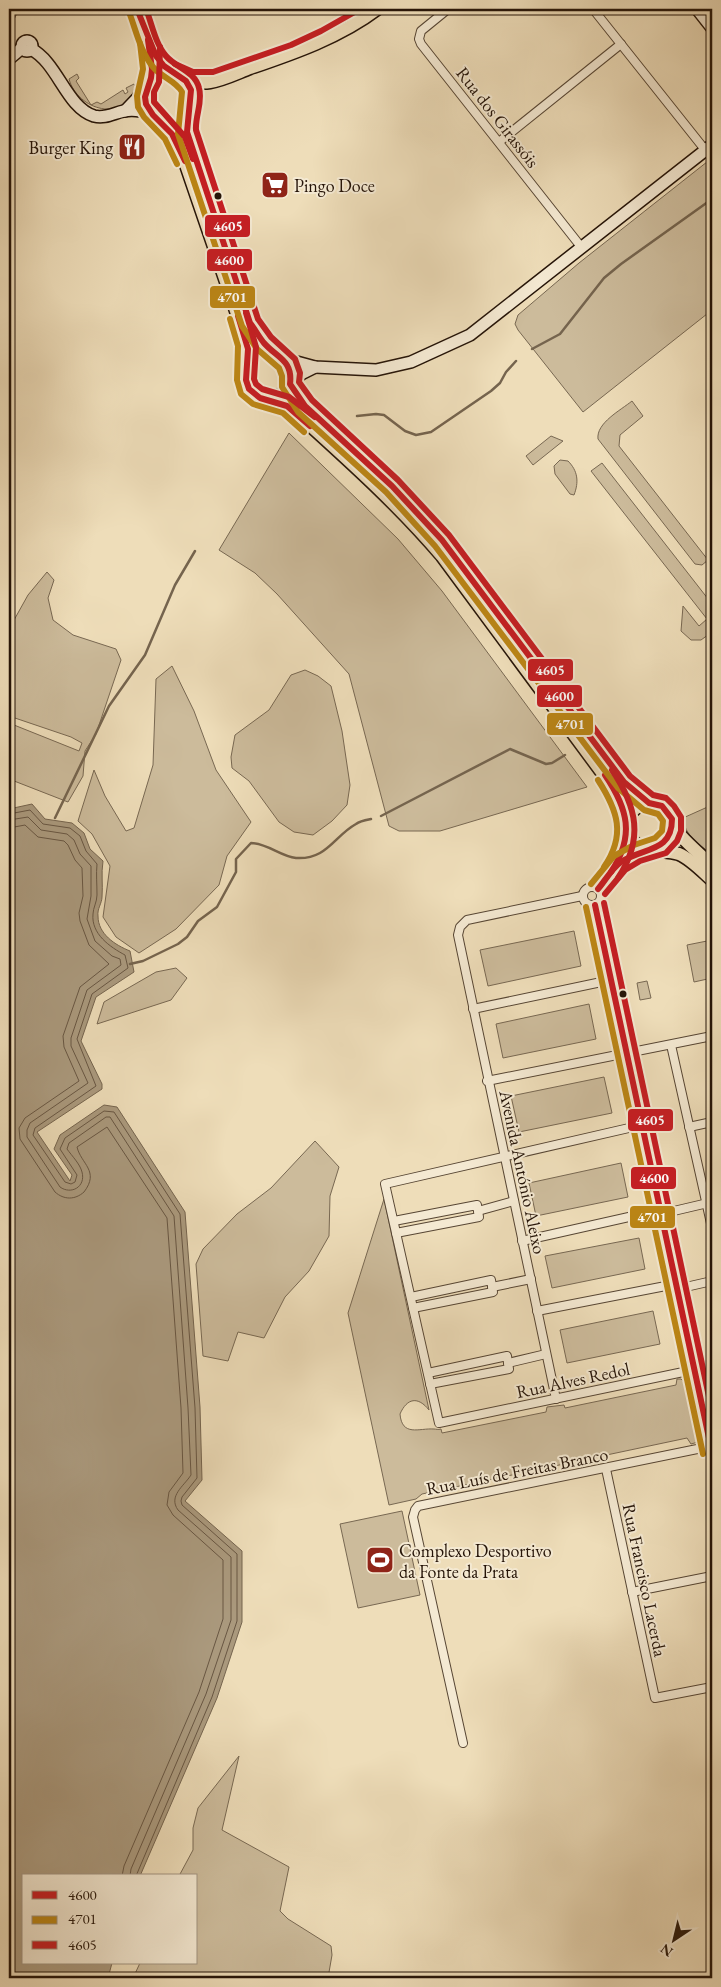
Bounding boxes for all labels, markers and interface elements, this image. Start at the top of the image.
street label: Rua dos Girassóis [451,62,545,172]
restaurant icon: Burger King [117,132,147,162]
place label: Burger King [28,136,113,159]
supermarket icon: Pingo Doce [260,170,290,200]
place label: Pingo Doce [294,174,375,197]
unlabelled marker [213,191,223,201]
line badge: 4605 [204,214,251,238]
text: 4605 [213,217,243,235]
line badge: 4600 [206,248,253,272]
text: 4600 [214,251,244,269]
line badge: 4701 [209,285,256,309]
text: 4701 [217,288,247,306]
line badge: 4605 [527,658,574,682]
text: 4605 [535,661,565,679]
line badge: 4600 [536,684,583,708]
text: 4600 [544,687,574,705]
line badge: 4701 [546,712,594,736]
text: 4701 [555,715,585,733]
unlabelled marker [618,989,628,999]
street label: Avenida António Aleixo [494,1087,552,1256]
line badge: 4605 [627,1108,674,1132]
text: 4605 [635,1111,665,1129]
line badge: 4600 [630,1166,677,1190]
text: 4600 [639,1169,669,1187]
line badge: 4701 [629,1205,676,1229]
text: 4701 [637,1208,667,1226]
street label: Rua Alves Redol [514,1357,632,1403]
street label: Rua Luís de Freitas Branco [424,1442,610,1500]
street label: Rua Francisco Lacerda [618,1501,673,1659]
place label: Complexo Desportivo da Fonte da Prata [399,1539,552,1583]
sports icon: Complexo Desportivo da Fonte da Prata [365,1545,395,1575]
legend [22,1874,198,1964]
text: 4600 [68,1885,97,1904]
text: 4701 [68,1909,97,1928]
north arrow [648,1914,698,1964]
text: 4605 [68,1935,97,1954]
text: N [656,1940,676,1961]

